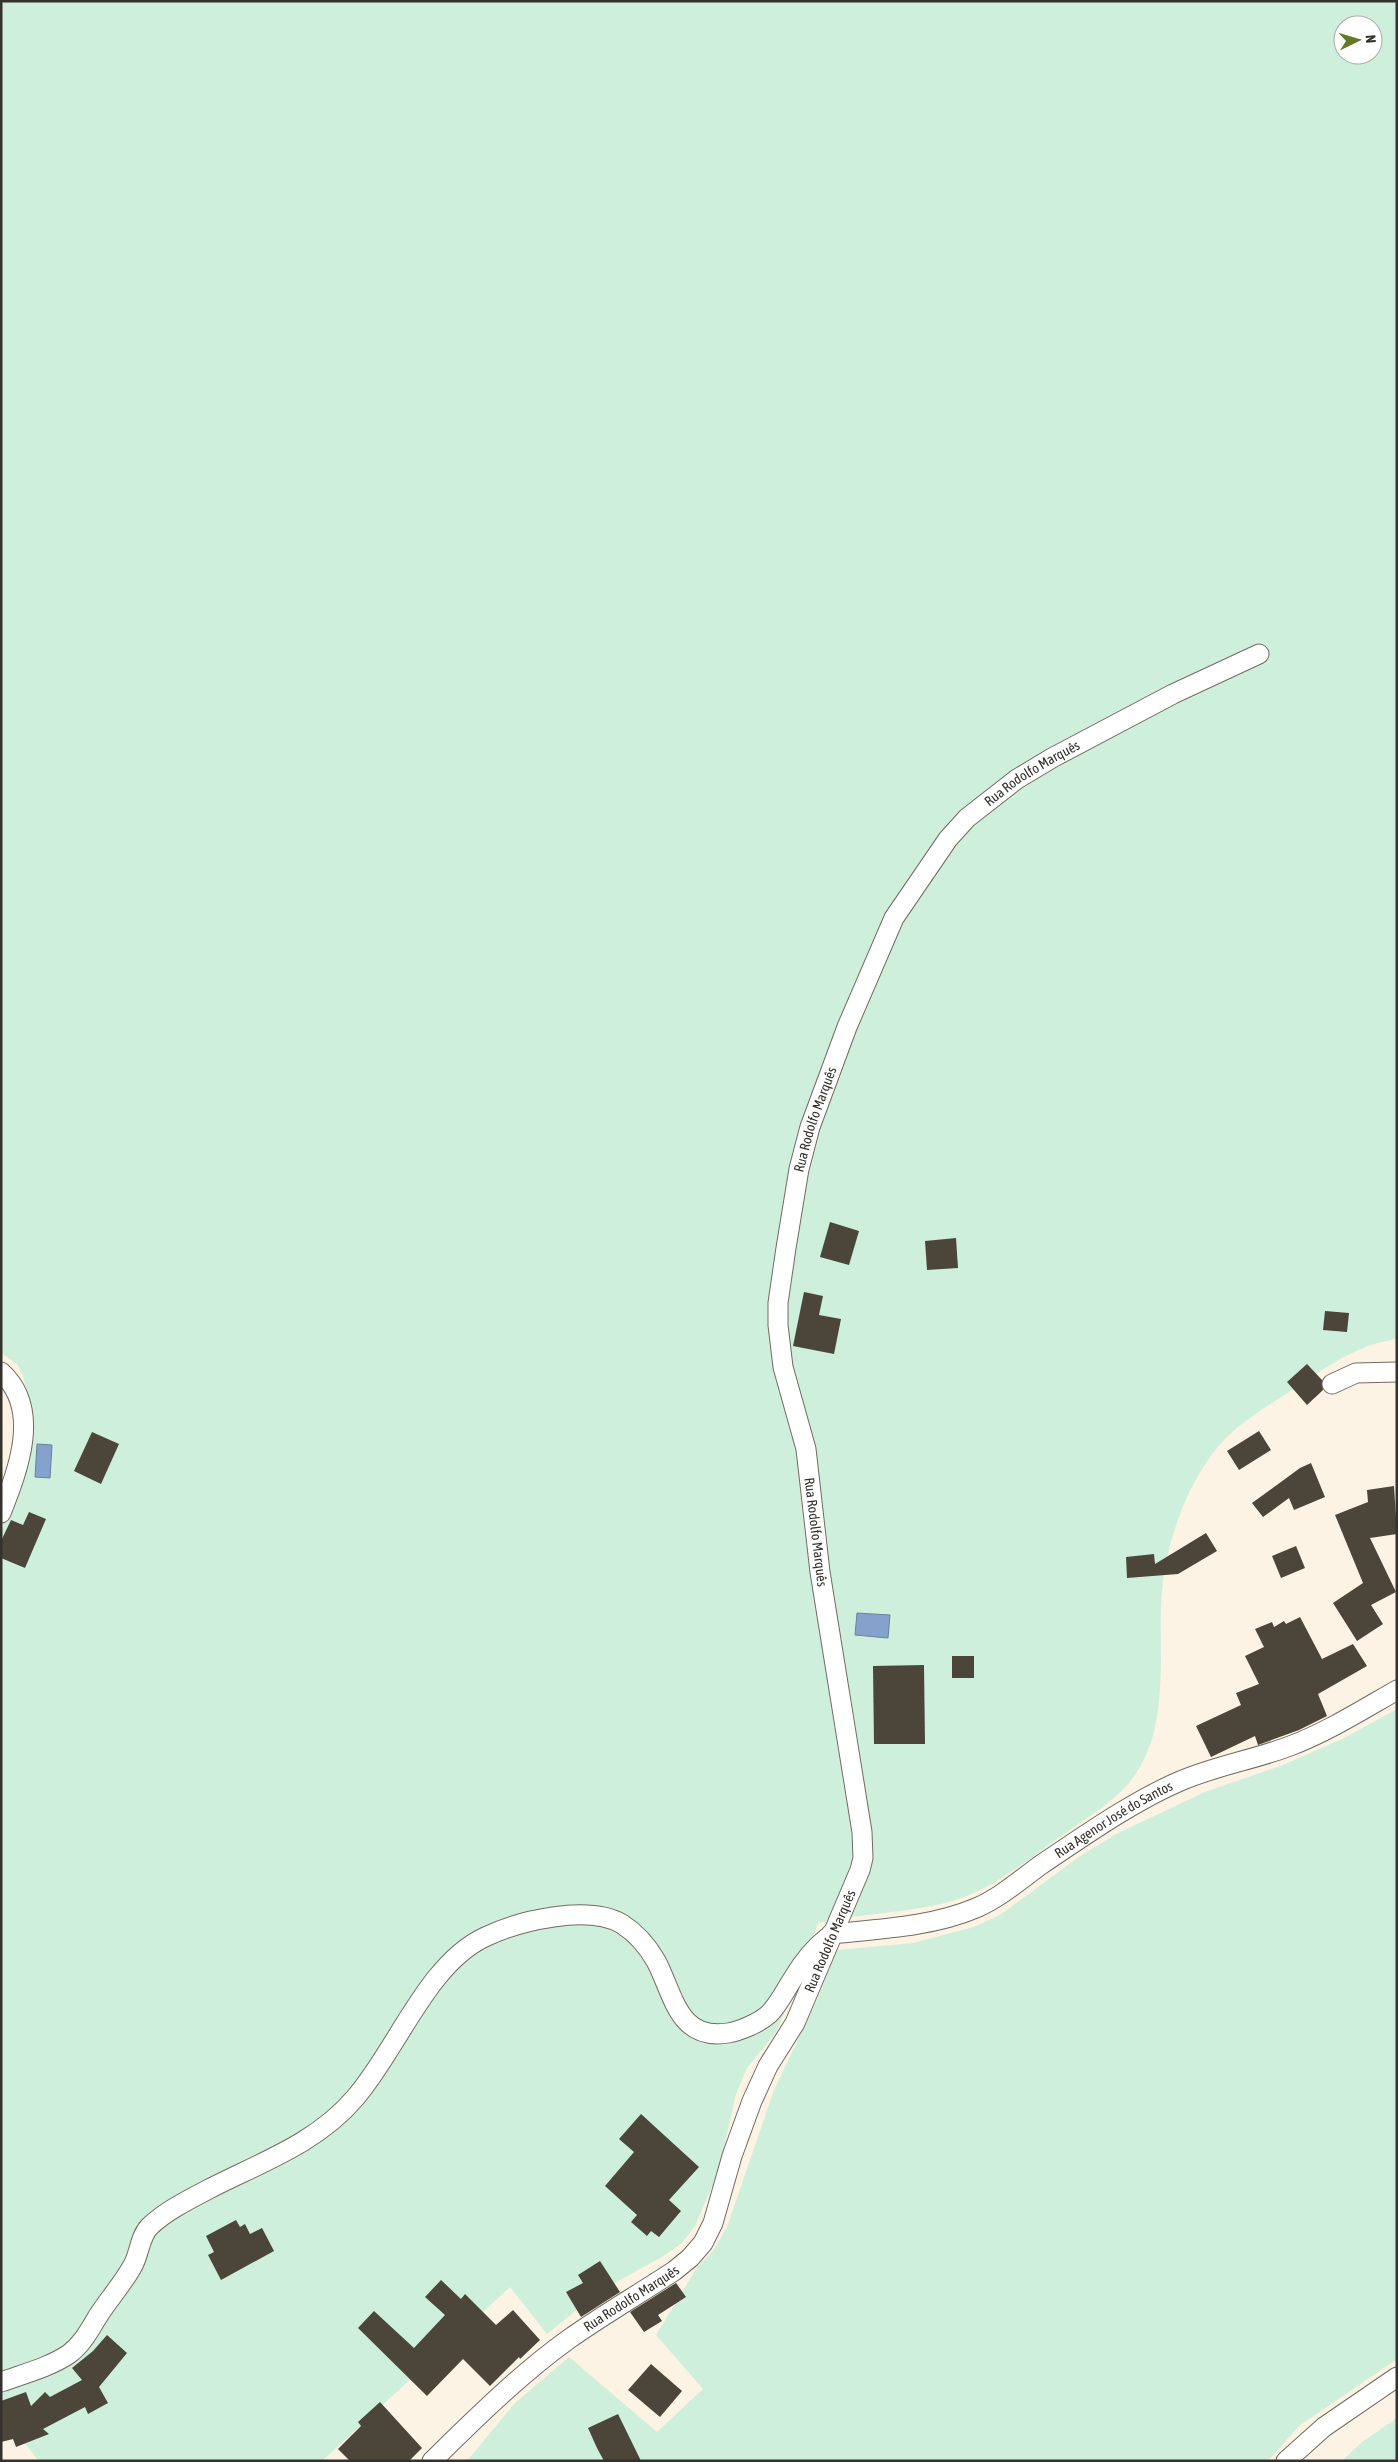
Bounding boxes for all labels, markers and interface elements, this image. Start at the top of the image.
north arrow [1333,15,1383,65]
text: N [1363,34,1379,44]
street label: Rua Rodolfo Marquês [981,737,1082,809]
street label: Rua Rodolfo Marquês [791,1064,840,1174]
street label: Rua Rodolfo Marquês [801,1477,831,1588]
street label: Rua Agenor José do Santos [1052,1778,1175,1861]
street label: Rua Rodolfo Marquês [801,1887,859,1995]
street label: Rua Rodolfo Marquês [581,2262,682,2335]

